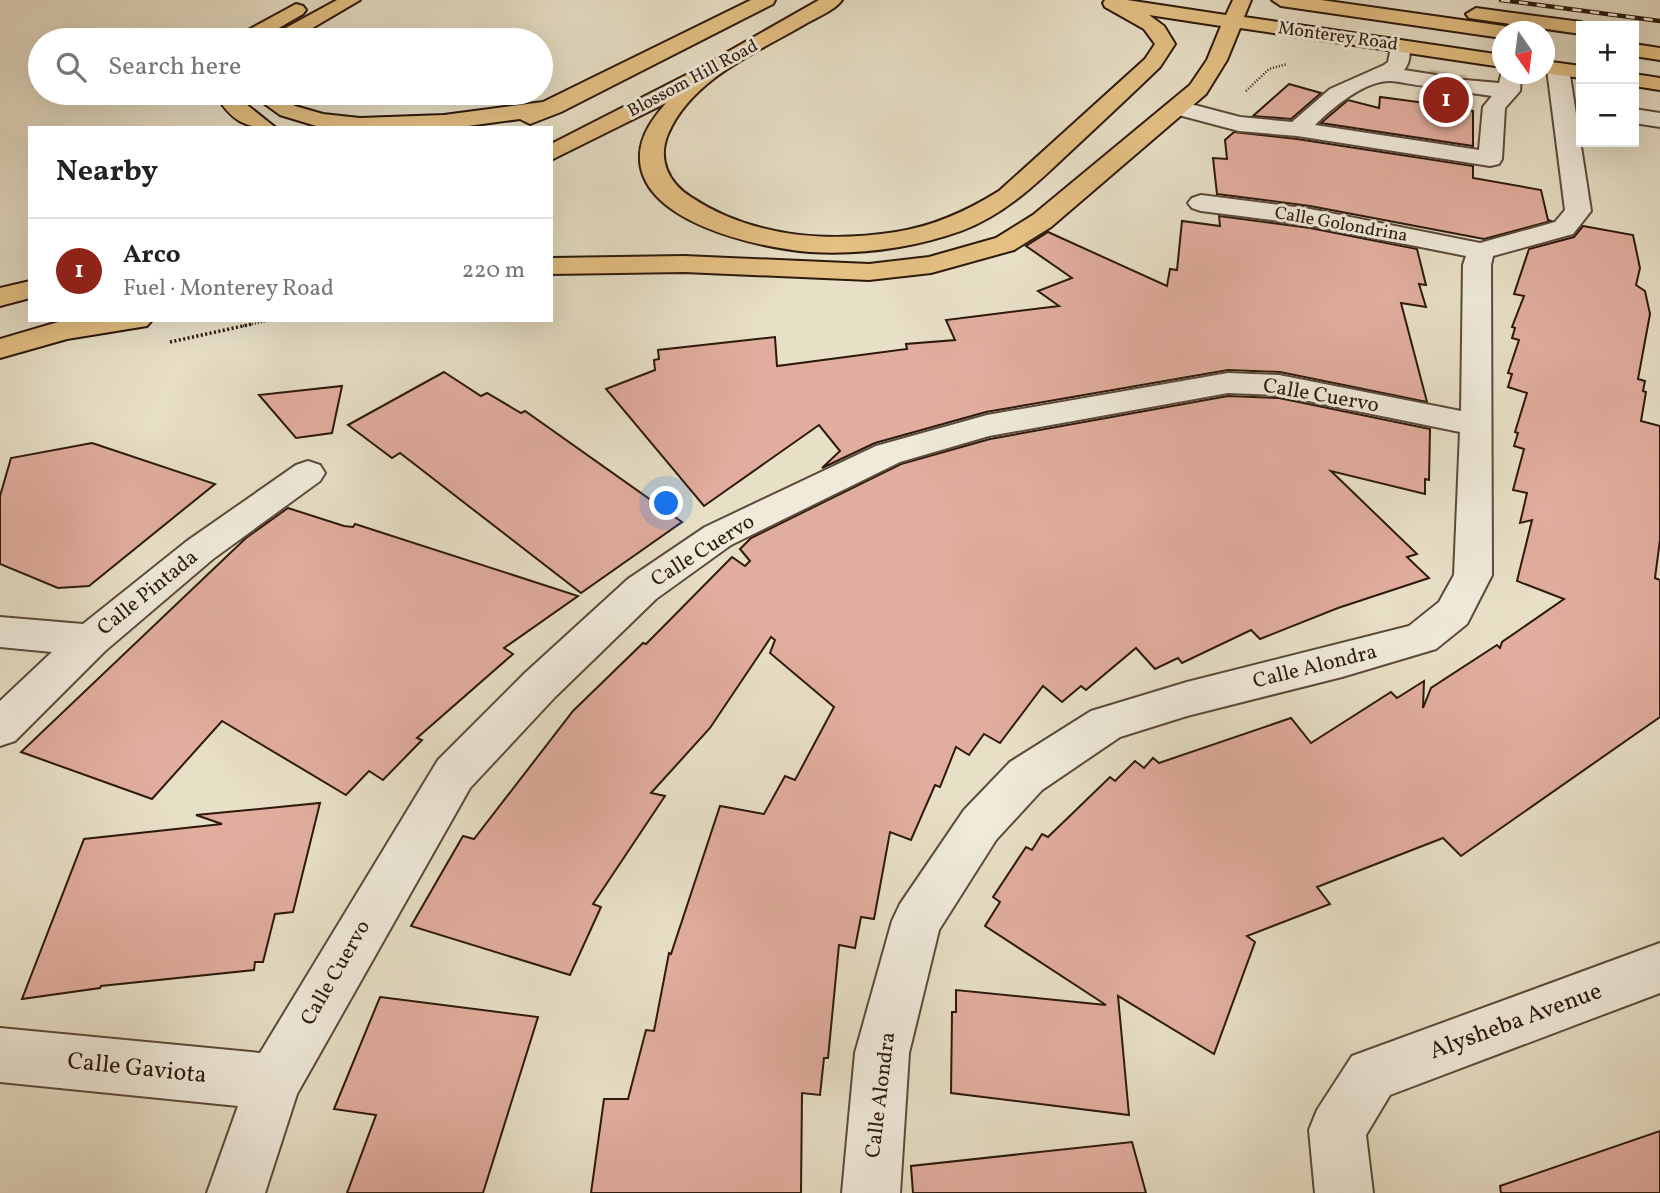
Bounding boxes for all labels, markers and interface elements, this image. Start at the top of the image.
street label: Monterey Road [1276,16,1400,58]
north arrow [1492,21,1555,84]
map controls [1576,21,1639,147]
button: + [1576,21,1639,84]
search box [28,28,553,105]
street label: Blossom Hill Road [623,34,763,124]
icon: search [52,48,90,86]
text: Search here [108,49,241,85]
pin: 1 [1423,74,1469,126]
button: − [1576,84,1639,147]
text: Nearby [56,151,158,193]
street label: Calle Golondrina [1273,201,1410,249]
text: Arco [123,237,181,273]
text: 1 [74,255,84,287]
text: 220 m [462,255,525,287]
text: Fuel · Monterey Road [123,273,334,305]
street label: Calle Cuervo [1261,372,1381,420]
your location [649,486,683,520]
street label: Calle Cuervo [646,508,760,594]
street label: Calle Pintada [91,543,205,643]
street label: Calle Alondra [1250,638,1380,696]
street label: Calle Cuervo [294,915,378,1031]
street label: Alysheba Avenue [1425,975,1607,1069]
street label: Calle Alondra [859,1030,903,1160]
street label: Calle Gaviota [66,1045,208,1093]

